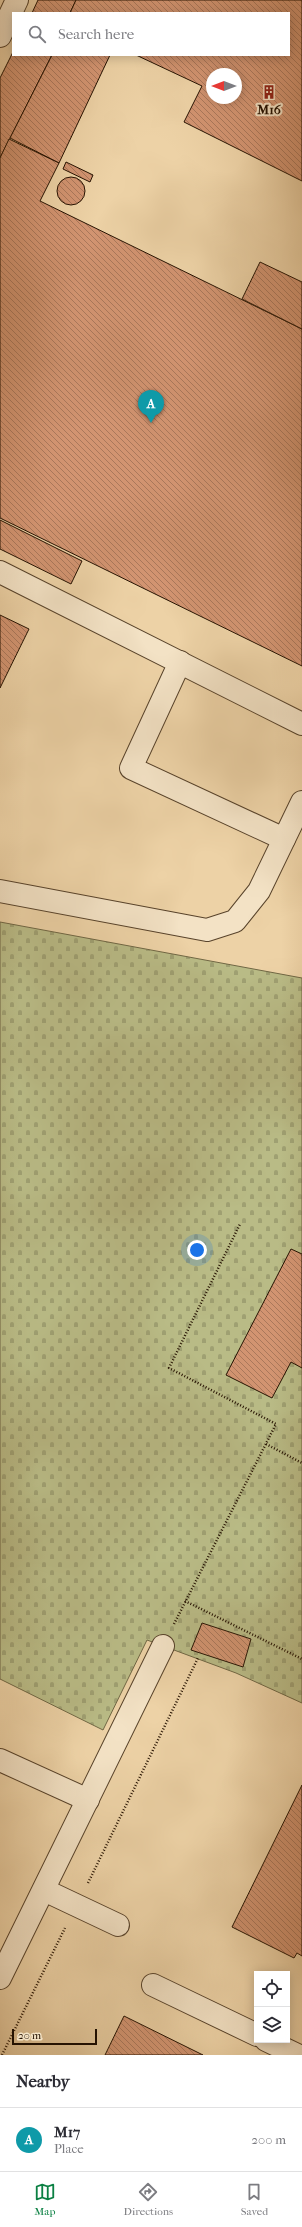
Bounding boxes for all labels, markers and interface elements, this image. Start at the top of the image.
search box [12,12,290,56]
icon: search [26,23,48,45]
text: Search here [58,25,134,43]
north arrow [206,68,242,104]
building icon: M16 [261,84,277,100]
place label: M16 [256,102,282,117]
pin: A [138,390,164,423]
your location [187,1240,207,1260]
map controls [254,1971,290,2043]
button: locate [254,1971,290,2007]
button: layers [254,2007,290,2043]
scale bar [12,2027,97,2046]
text: 20 m [18,2029,41,2042]
text: Nearby [16,2071,70,2091]
text: M17 [54,2123,80,2141]
text: A [25,2132,33,2147]
text: 200 m [251,2132,286,2147]
text: Place [54,2141,84,2156]
tab: Map [34,2181,56,2218]
tab: Directions [124,2181,173,2218]
tab: Saved [241,2181,268,2218]

